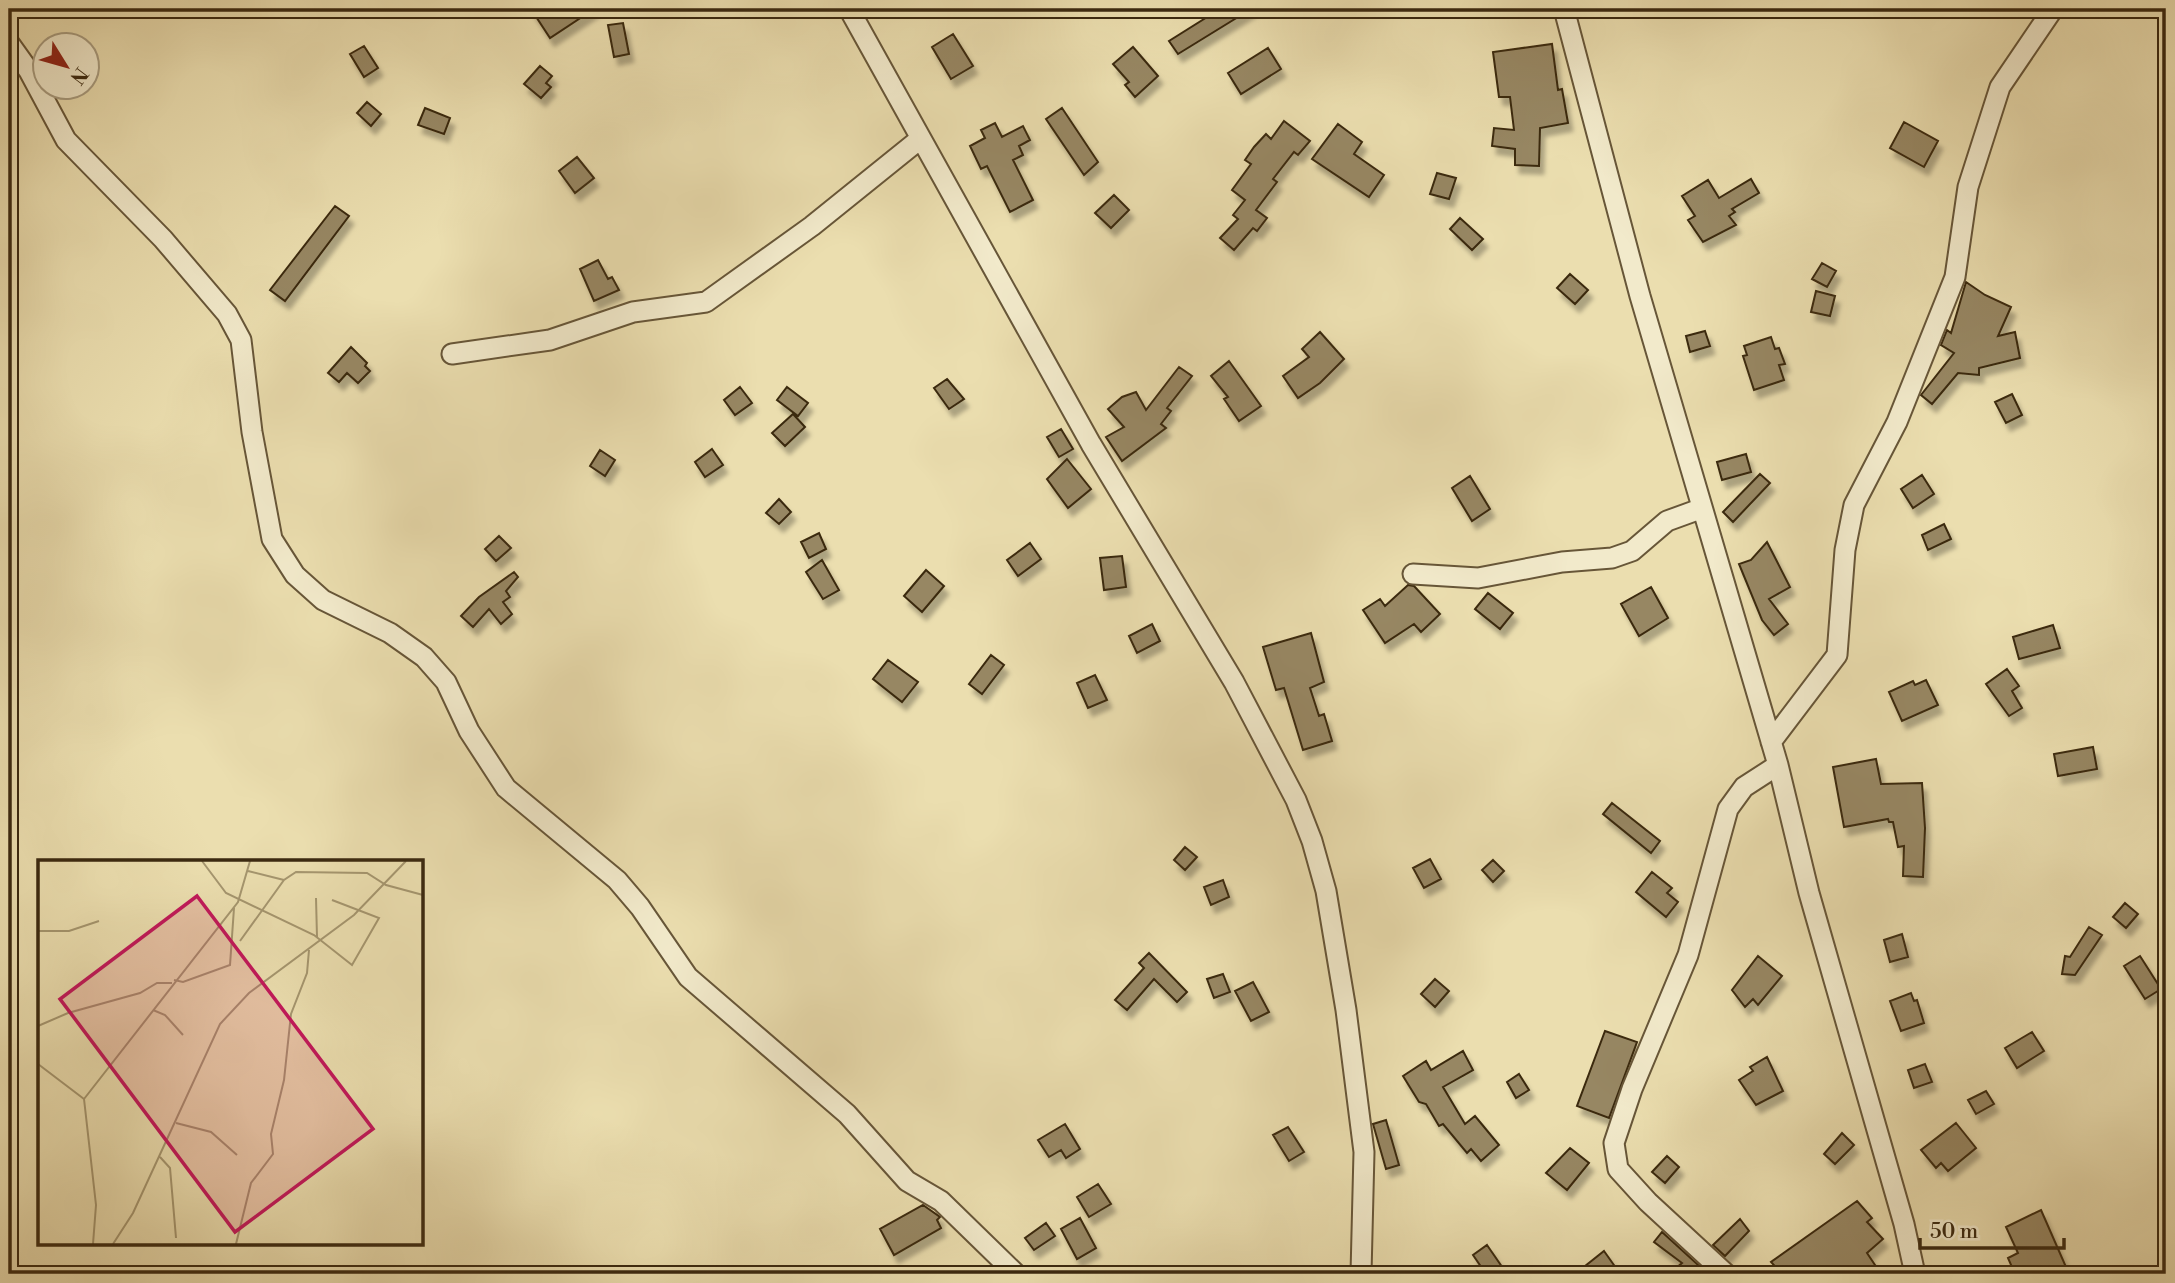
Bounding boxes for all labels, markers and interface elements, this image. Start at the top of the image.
north arrow [32,32,102,102]
text: N [65,62,93,89]
inset map [38,860,424,1244]
scale bar [1920,1206,2063,1250]
text: 50 m [1930,1219,1978,1245]

